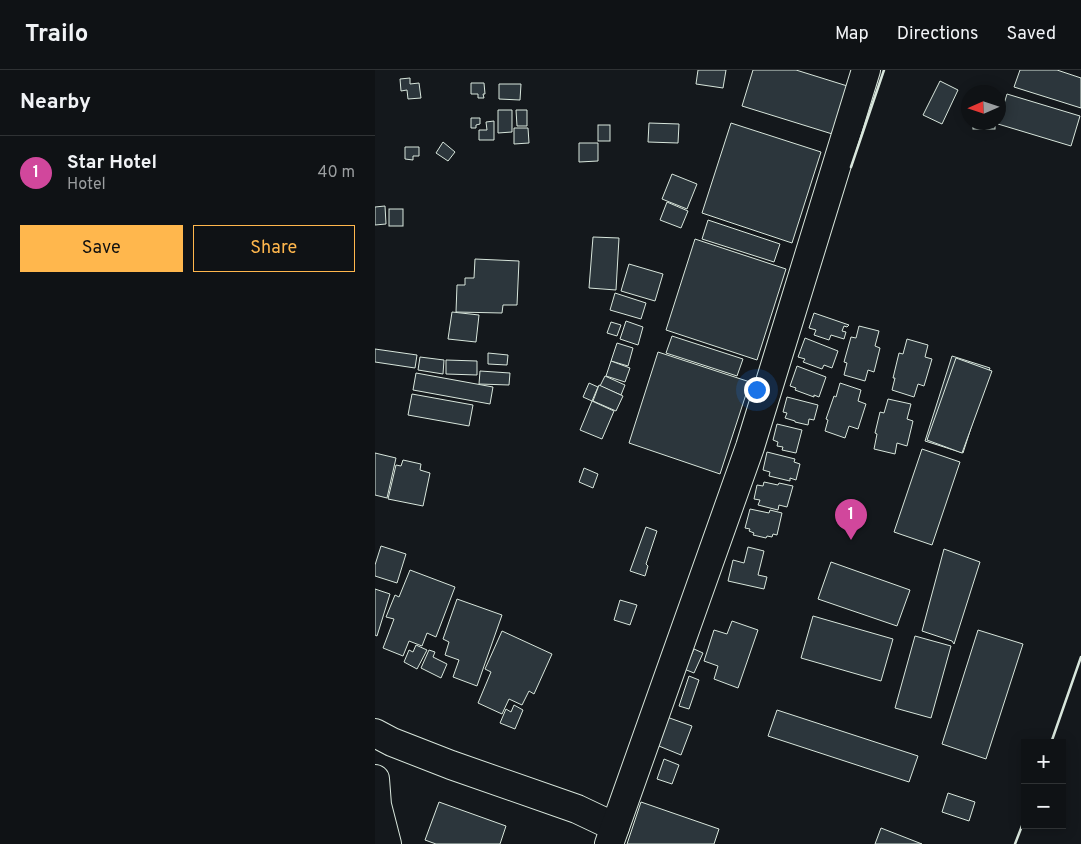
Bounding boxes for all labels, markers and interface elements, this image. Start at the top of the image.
text: Trailo [25,20,88,50]
text: Map [835,23,869,46]
text: Directions [897,23,979,46]
text: Saved [1007,23,1056,46]
north arrow [961,85,1006,130]
text: Nearby [20,89,91,116]
text: Star Hotel [67,151,157,175]
text: 1 [33,163,39,183]
text: 40 m [317,163,355,183]
text: Hotel [67,175,106,195]
button: Save [20,225,183,272]
button: Share [193,225,355,272]
your location [744,377,770,403]
pin: 1 [835,499,867,540]
map controls [1021,739,1066,829]
button: + [1021,739,1066,784]
button: − [1021,784,1066,829]

